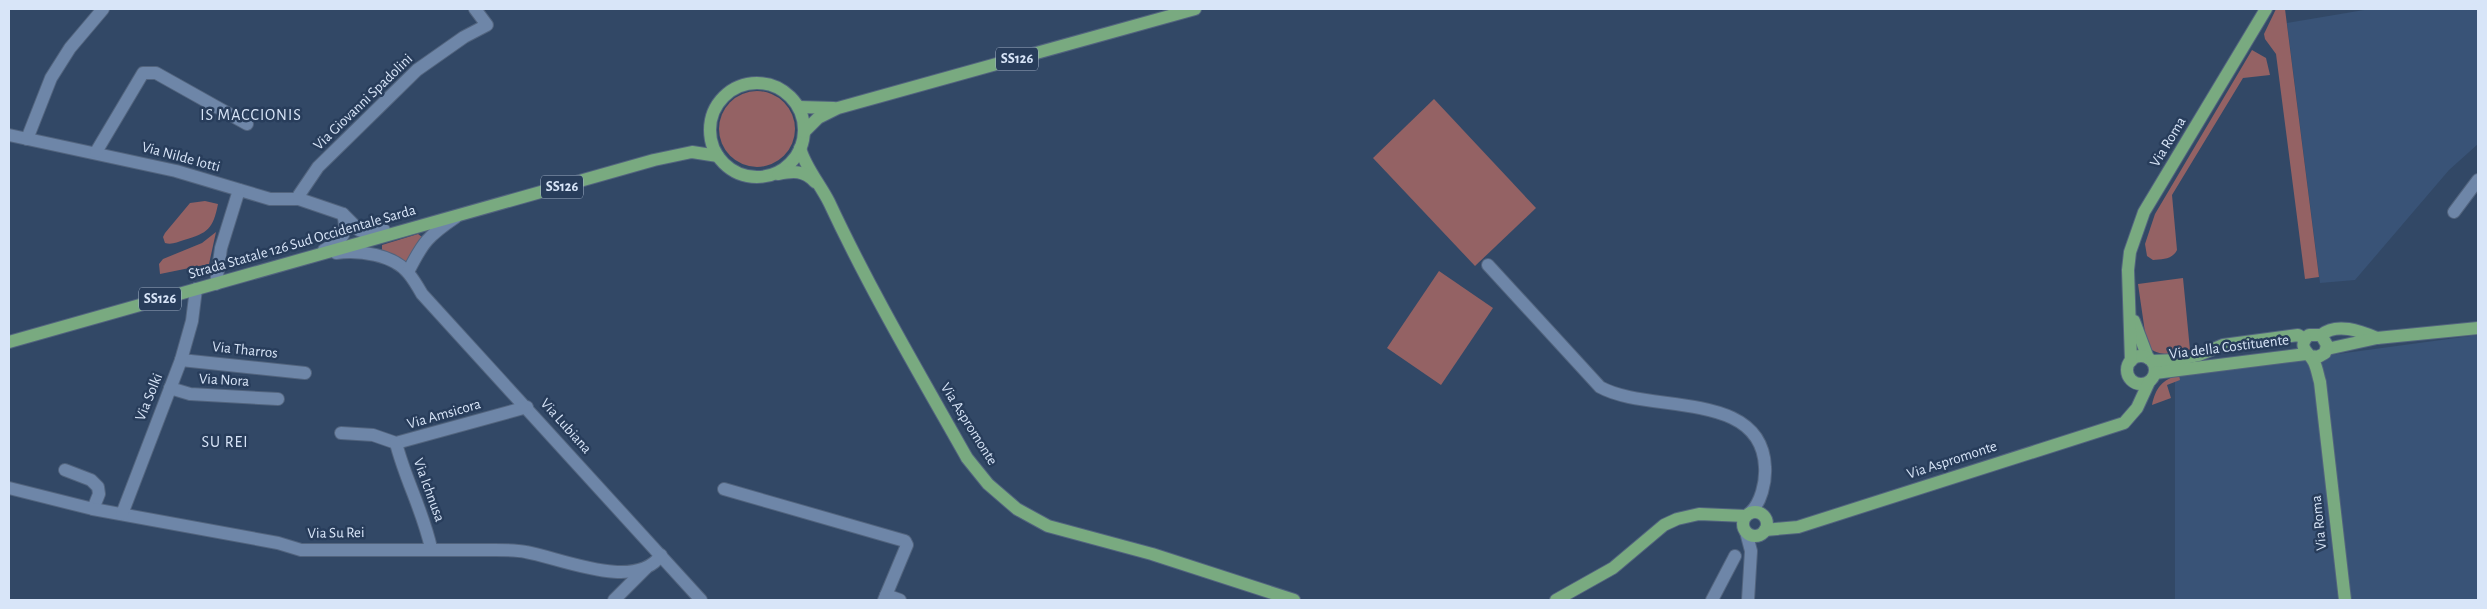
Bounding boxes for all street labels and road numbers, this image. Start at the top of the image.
road number: SS126 [996,48,1038,70]
street label: Via Giovanni Spadolini [311,51,415,153]
street label: Via Roma [2147,114,2189,170]
street label: Via Nilde Iotti [140,139,222,175]
road number: SS126 [541,176,583,198]
street label: Strada Statale 126 Sud Occidentale Sarda [187,202,417,282]
road number: SS126 [139,288,181,310]
street label: Via della Costituente [2168,332,2290,362]
street label: Via Tharros [211,339,279,361]
street label: Via Solki [133,371,165,423]
street label: Via Nora [199,371,250,389]
street label: Via Aspromonte [938,380,1000,468]
street label: Via Amsicora [405,396,483,432]
street label: Via Lubiana [538,396,594,456]
street label: Via Aspromonte [1905,438,1999,482]
street label: Via Ichnusa [411,456,447,524]
street label: Via Roma [2309,495,2329,551]
street label: Via Su Rei [307,525,365,541]

